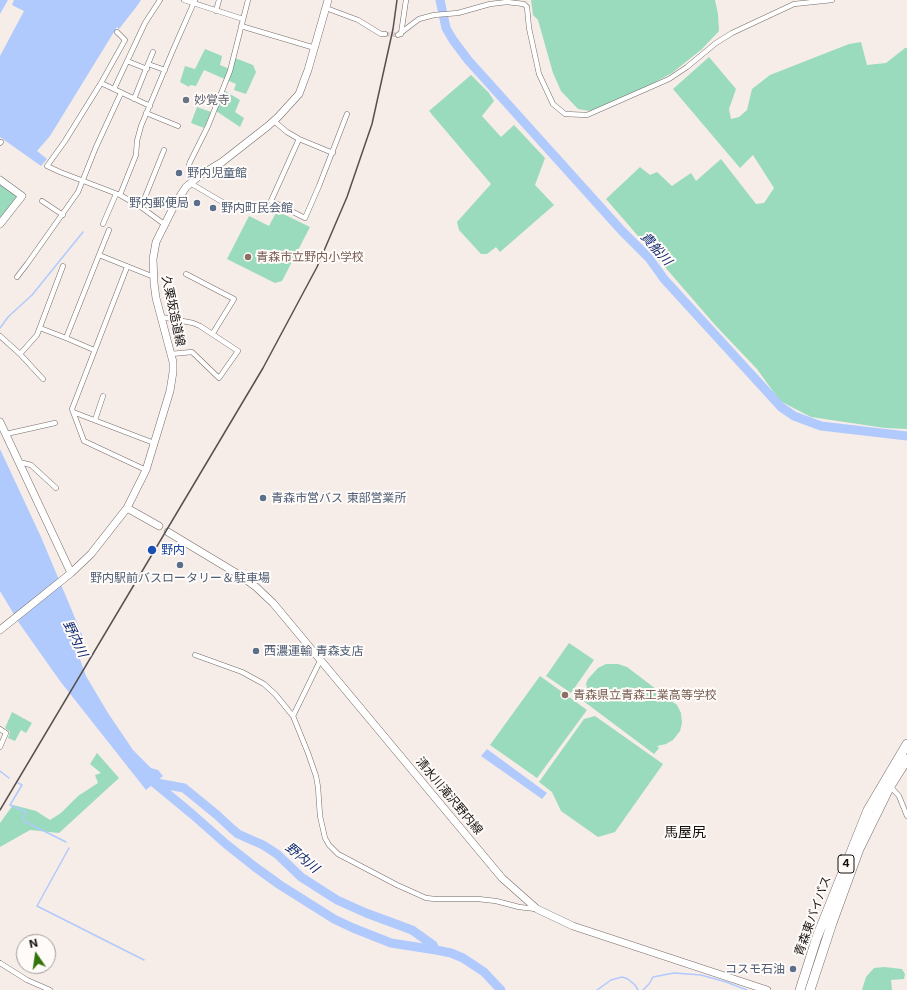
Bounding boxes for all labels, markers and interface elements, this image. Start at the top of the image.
place label: 妙覚寺 [194,93,230,107]
marker: 妙覚寺 [181,95,191,105]
place label: 野内児童館 [187,166,247,180]
marker: 野内児童館 [174,168,184,178]
place label: 野内郵便局 [129,196,189,210]
marker: 野内郵便局 [192,198,202,208]
place label: 野内町民会館 [221,201,293,215]
marker: 野内町民会館 [208,203,218,213]
water label: 貴船川 [637,229,675,269]
place label: 青森市立野内小学校 [256,250,364,264]
marker: 青森市立野内小学校 [243,252,253,262]
street label: 久栗坂造道線 [158,274,188,348]
place label: 青森市営バス 東部営業所 [271,491,406,505]
marker: 青森市営バス 東部営業所 [258,493,268,503]
place label: 野内 [161,543,185,557]
marker: 野内 [146,544,158,556]
marker: 野内駅前バスロータリー＆駐車場 [175,560,185,570]
place label: 野内駅前バスロータリー＆駐車場 [90,571,270,585]
water label: 野内川 [59,618,91,660]
place label: 西濃運輸 青森支店 [264,644,363,658]
marker: 西濃運輸 青森支店 [251,646,261,656]
place label: 青森県立青森工業高等学校 [573,688,717,702]
marker: 青森県立青森工業高等学校 [560,690,570,700]
street label: 清水川滝沢野内線 [413,755,485,837]
district label: 馬屋尻 [664,825,706,841]
water label: 野内川 [282,840,322,876]
road number: 4 [838,855,854,873]
street label: 青森東バイパス [792,874,834,958]
north arrow [16,934,56,974]
text: N [28,936,39,951]
place label: コスモ石油 [725,962,785,976]
marker: コスモ石油 [788,964,798,974]

